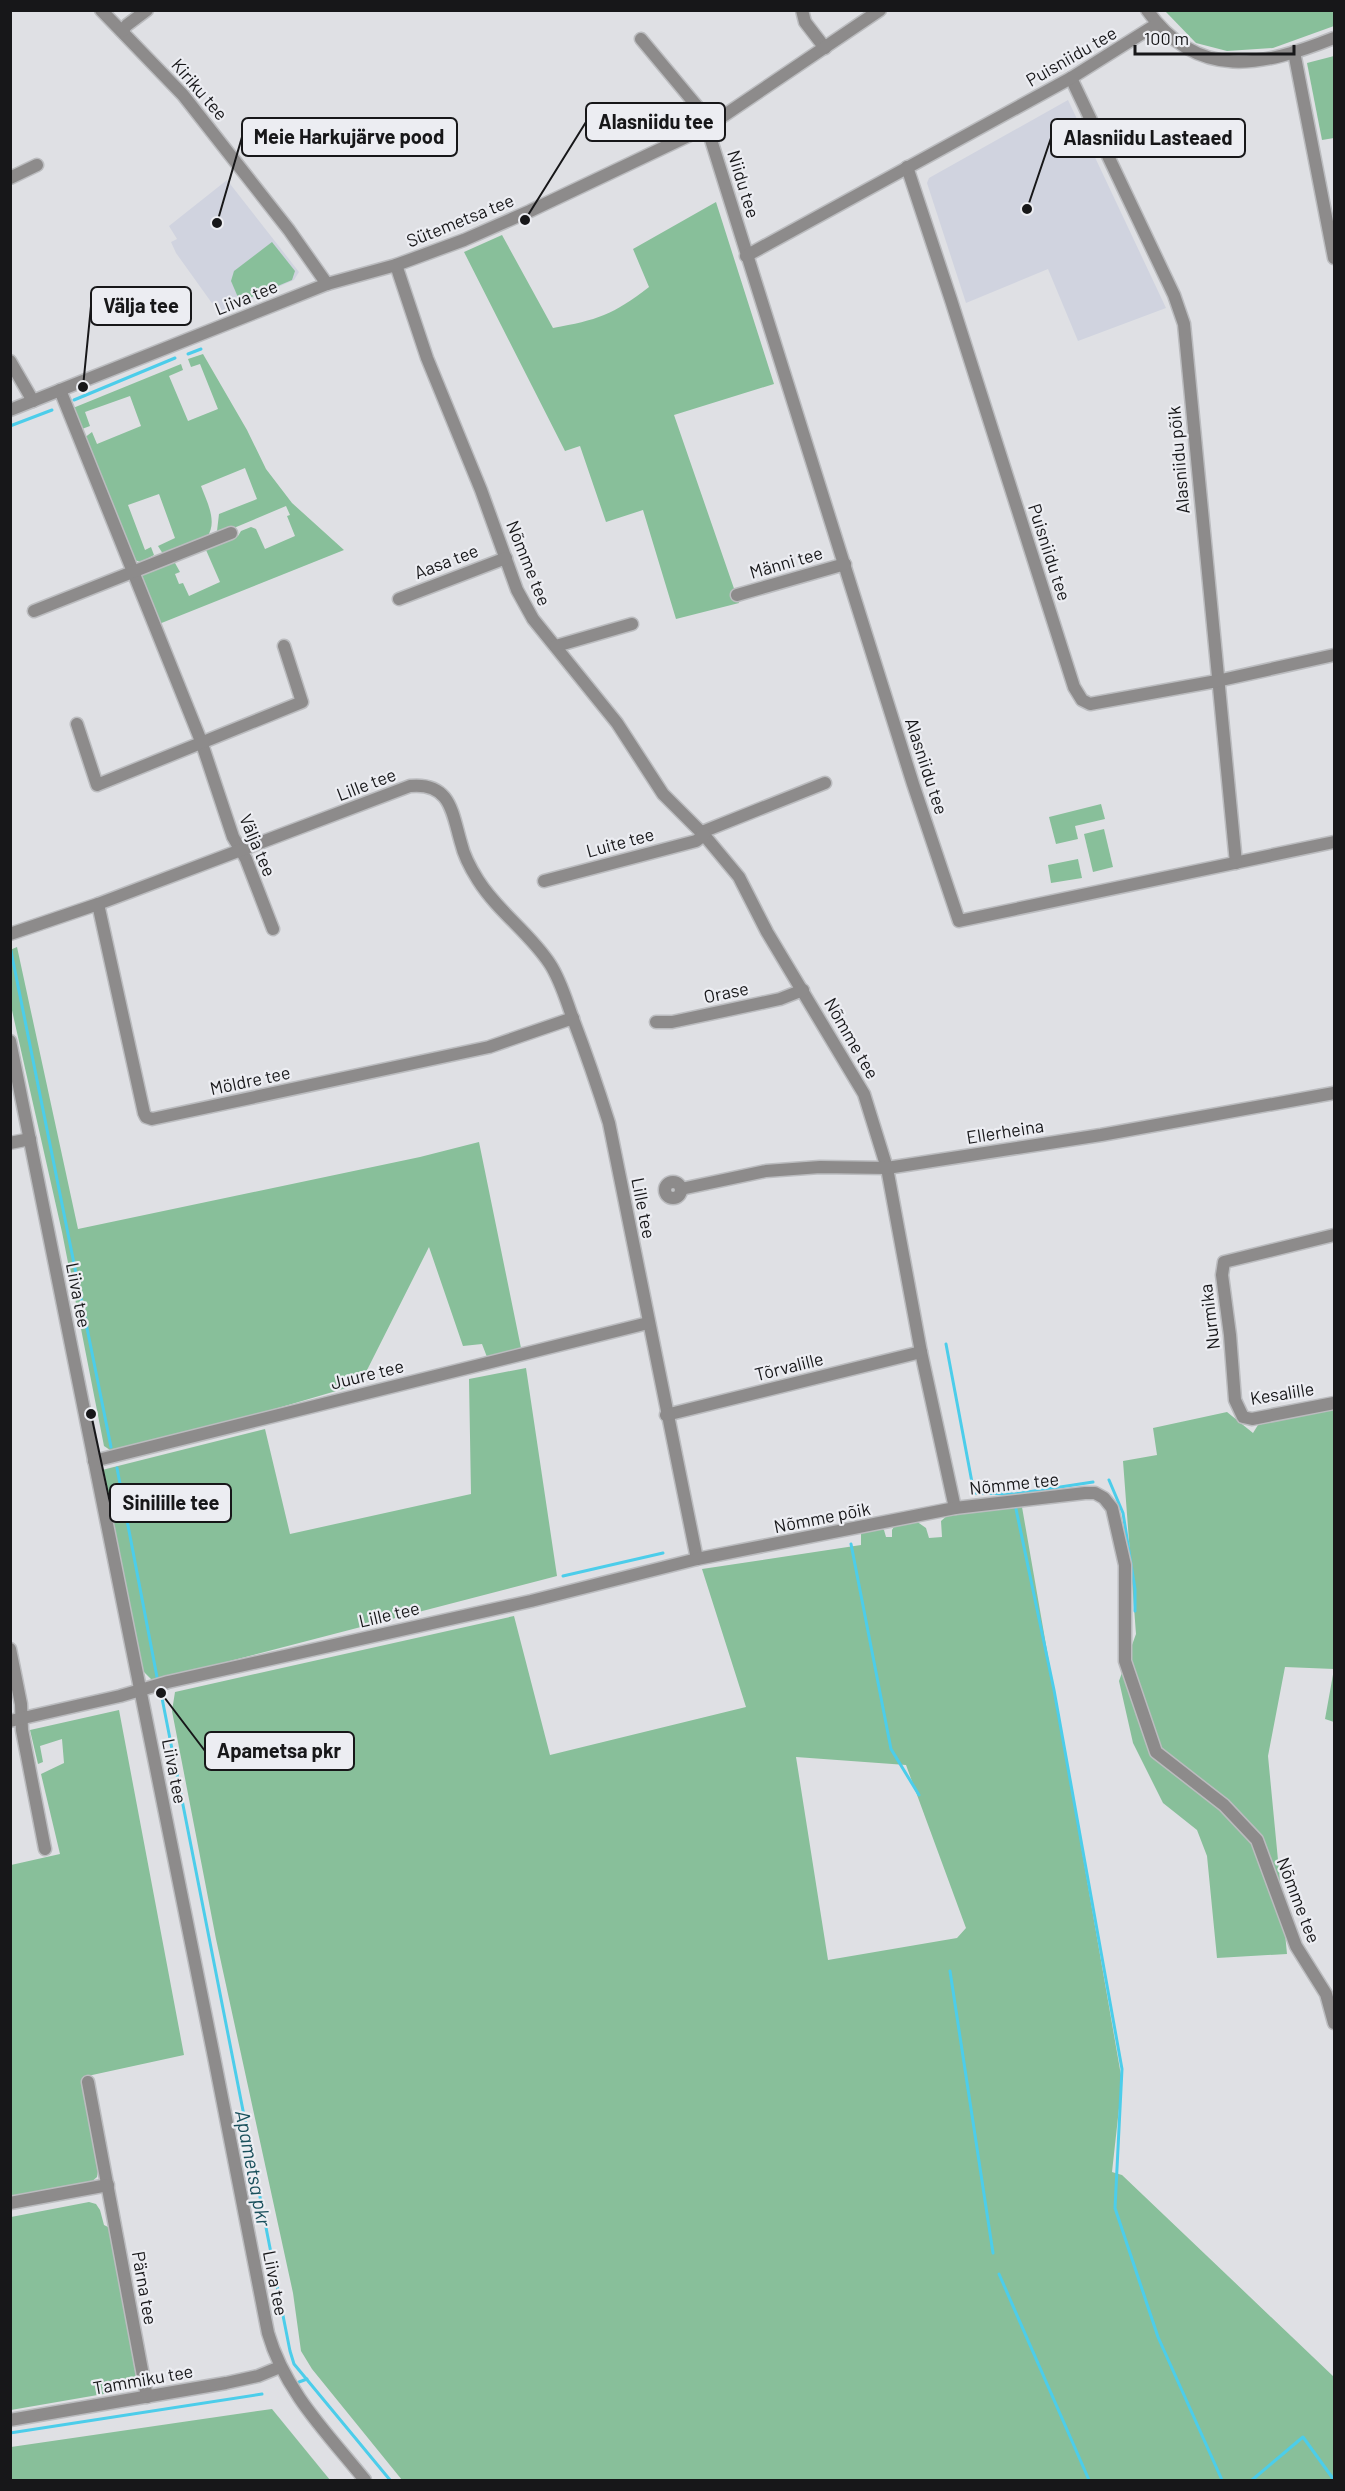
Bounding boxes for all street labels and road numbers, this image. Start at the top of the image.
street label: Puisniidu tee [1022,21,1120,91]
street label: Kiriku tee [167,54,233,124]
street label: Niidu tee [723,147,765,221]
street label: Sütemetsa tee [403,188,517,252]
street label: Liiva tee [211,274,281,320]
street label: Alasniidu põik [1162,405,1194,515]
street label: Puisniidu tee [1024,501,1076,603]
street label: Nõmme tee [502,517,556,609]
street label: Aasa tee [411,539,481,583]
street label: Männi tee [747,541,825,583]
street label: Alasniidu tee [901,715,953,817]
street label: Lille tee [333,763,399,805]
street label: Välja tee [235,810,281,880]
street label: Luite tee [584,822,656,862]
street label: Orase [702,977,750,1007]
street label: Nõmme tee [820,993,884,1083]
street label: Möldre tee [208,1061,292,1099]
street label: Ellerheina [965,1114,1045,1148]
street label: Lille tee [627,1176,661,1240]
street label: Liiva tee [62,1260,96,1330]
street label: Nurmika [1194,1283,1224,1351]
street label: Tõrvalille [752,1347,826,1385]
street label: Juure tee [328,1354,406,1394]
street label: Kesalille [1248,1377,1316,1409]
street label: Nõmme tee [968,1467,1060,1499]
street label: Nõmme põik [772,1497,872,1537]
street label: Lille tee [356,1596,422,1632]
street label: Liiva tee [158,1736,192,1806]
street label: Nõmme tee [1273,1854,1325,1946]
street label: Liiva tee [259,2248,293,2318]
street label: Pärna tee [128,2249,162,2327]
street label: Tammiku tee [91,2359,195,2399]

